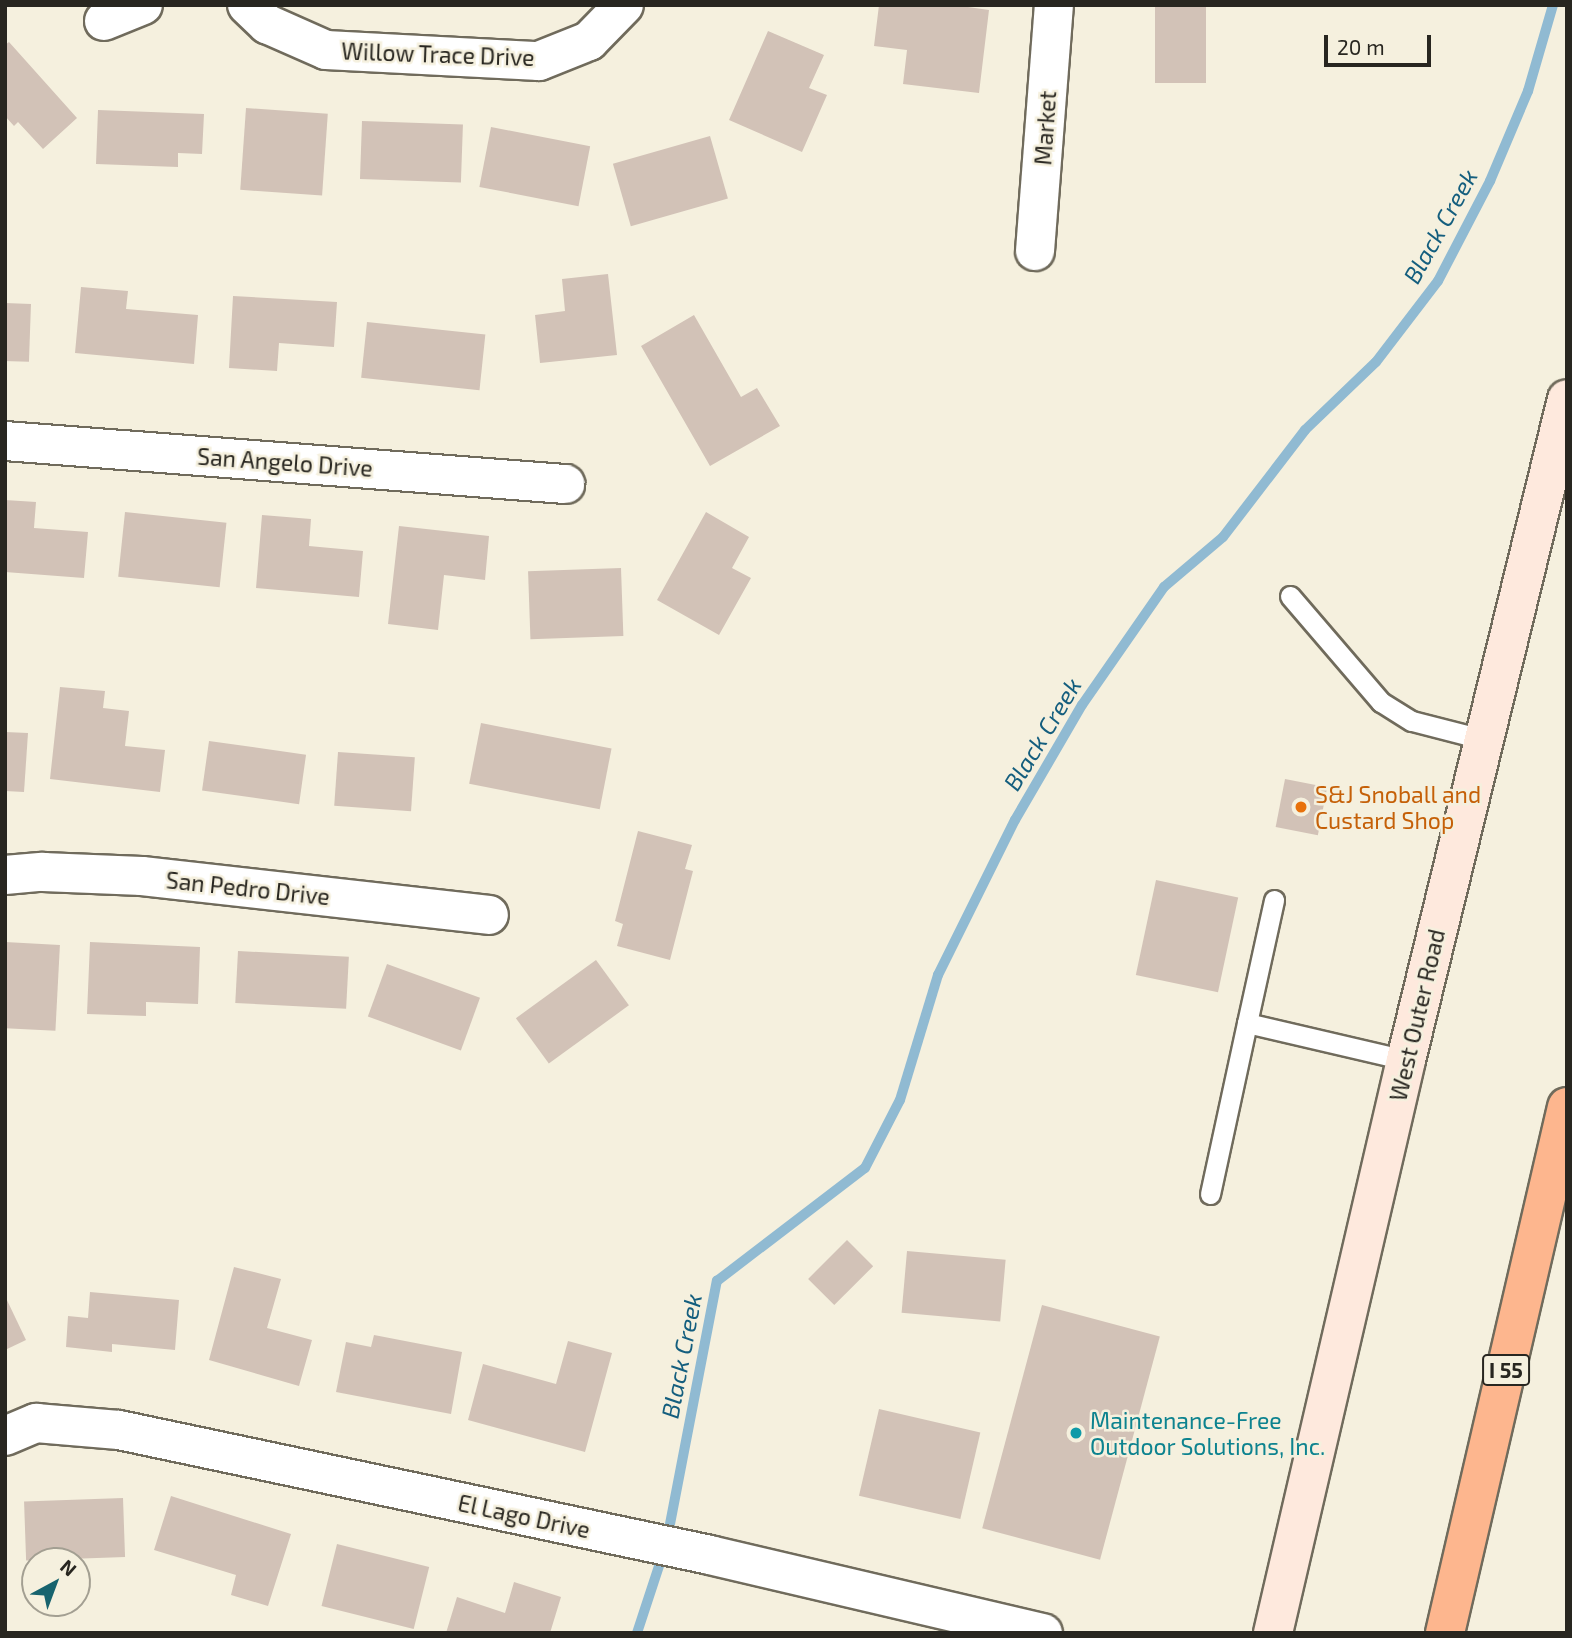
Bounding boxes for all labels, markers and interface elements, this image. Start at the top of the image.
scale bar [1327,21,1434,65]
text: 20 m [1337,34,1385,59]
street label: Willow Trace Drive [340,37,536,71]
street label: Market [1029,90,1061,166]
water label: Black Creek [1397,164,1483,288]
street label: San Angelo Drive [196,442,374,482]
water label: Black Creek [997,672,1087,796]
place label: S&J Snoball and Custard Shop [1315,780,1482,834]
marker: S&J Snoball and Custard Shop [1293,799,1309,815]
street label: San Pedro Drive [165,866,331,910]
street label: West Outer Road [1384,926,1450,1104]
water label: Black Creek [655,1291,707,1421]
road number: I 55 [1482,1352,1530,1388]
place label: Maintenance-Free Outdoor Solutions, Inc. [1090,1406,1326,1460]
marker: Maintenance-Free Outdoor Solutions, Inc. [1068,1425,1084,1441]
street label: El Lago Drive [455,1488,593,1544]
north arrow [21,1547,91,1617]
text: N [56,1554,82,1580]

